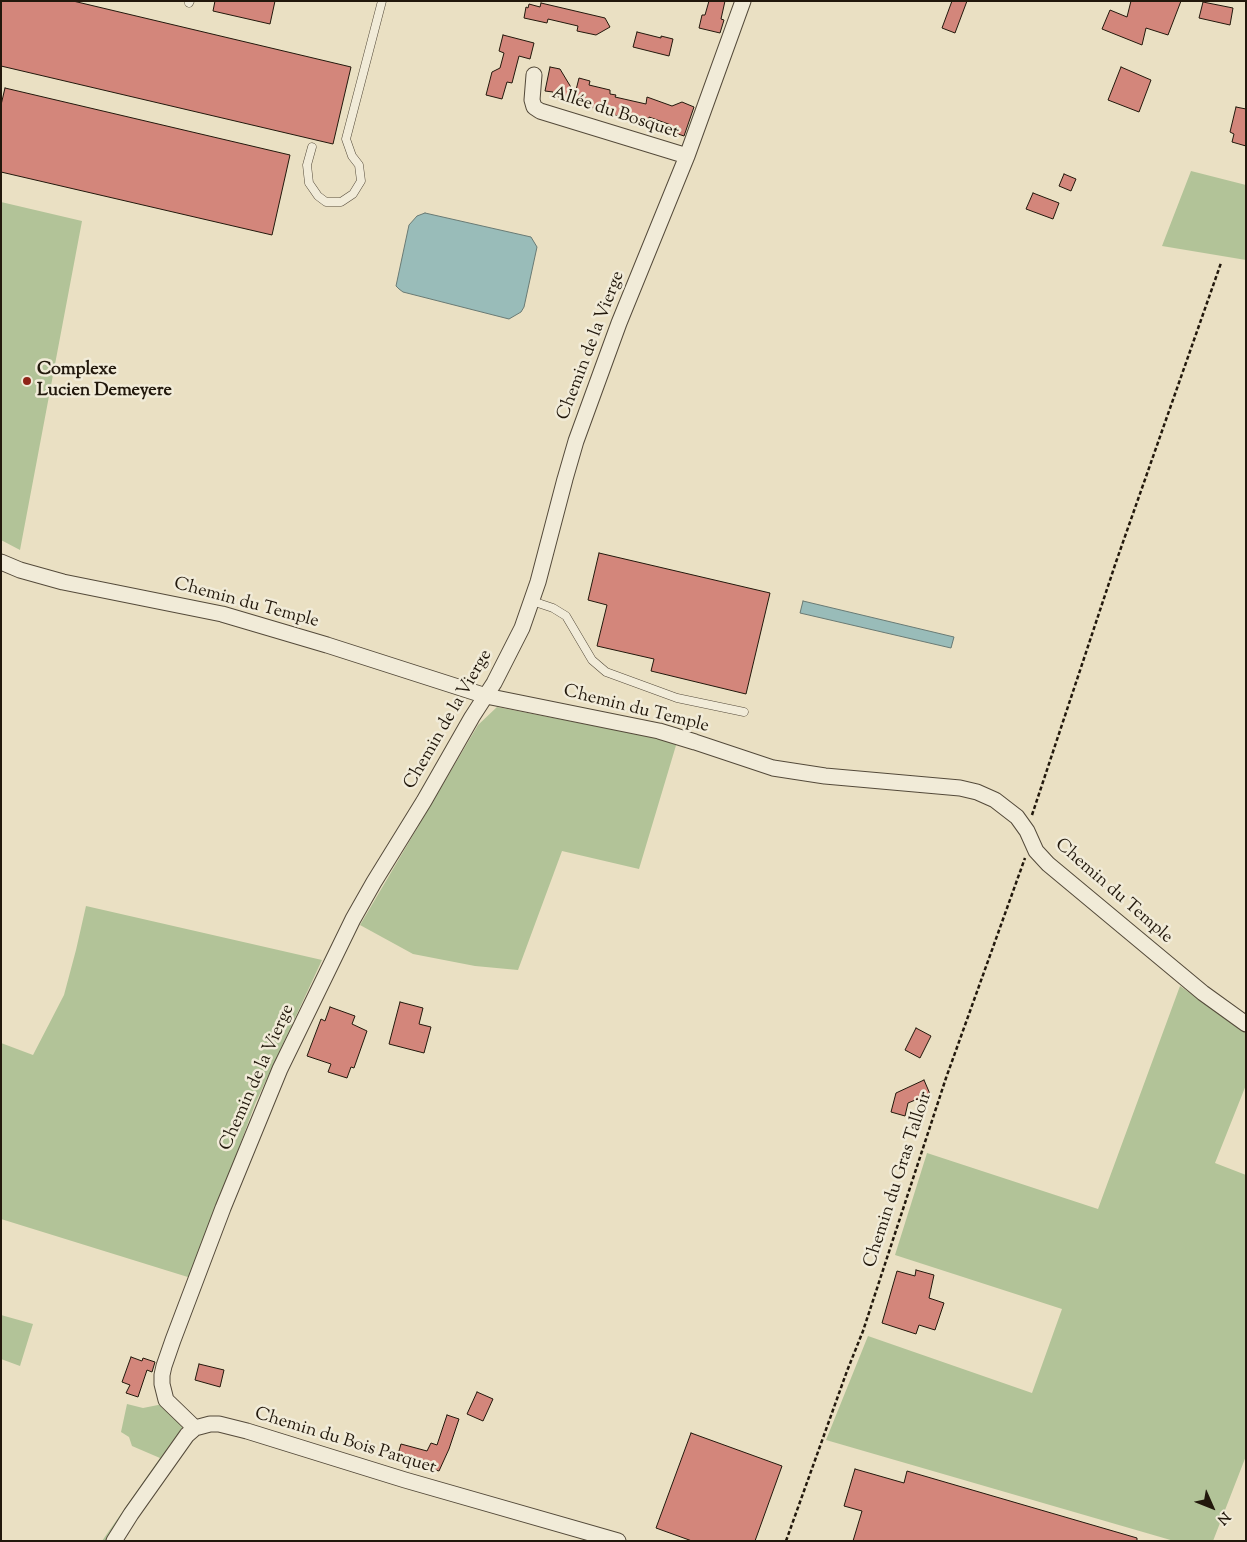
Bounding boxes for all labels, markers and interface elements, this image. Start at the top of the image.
street label: Allée du Bosquet [549,83,681,145]
street label: Chemin de la Vierge [554,268,630,424]
place label: Complexe Lucien Demeyere [37,360,172,402]
marker: Complexe Lucien Demeyere [21,375,33,387]
street label: Chemin du Temple [171,574,321,634]
street label: Chemin de la Vierge [400,646,498,794]
street label: Chemin du Temple [561,681,711,739]
street label: Chemin du Temple [1050,835,1176,949]
street label: Chemin de la Vierge [216,1002,300,1154]
street label: Chemin du Gras Talloir [860,1089,938,1271]
street label: Chemin du Bois Parquet [252,1404,438,1480]
north arrow [1187,1482,1237,1532]
text: N [1212,1506,1234,1528]

